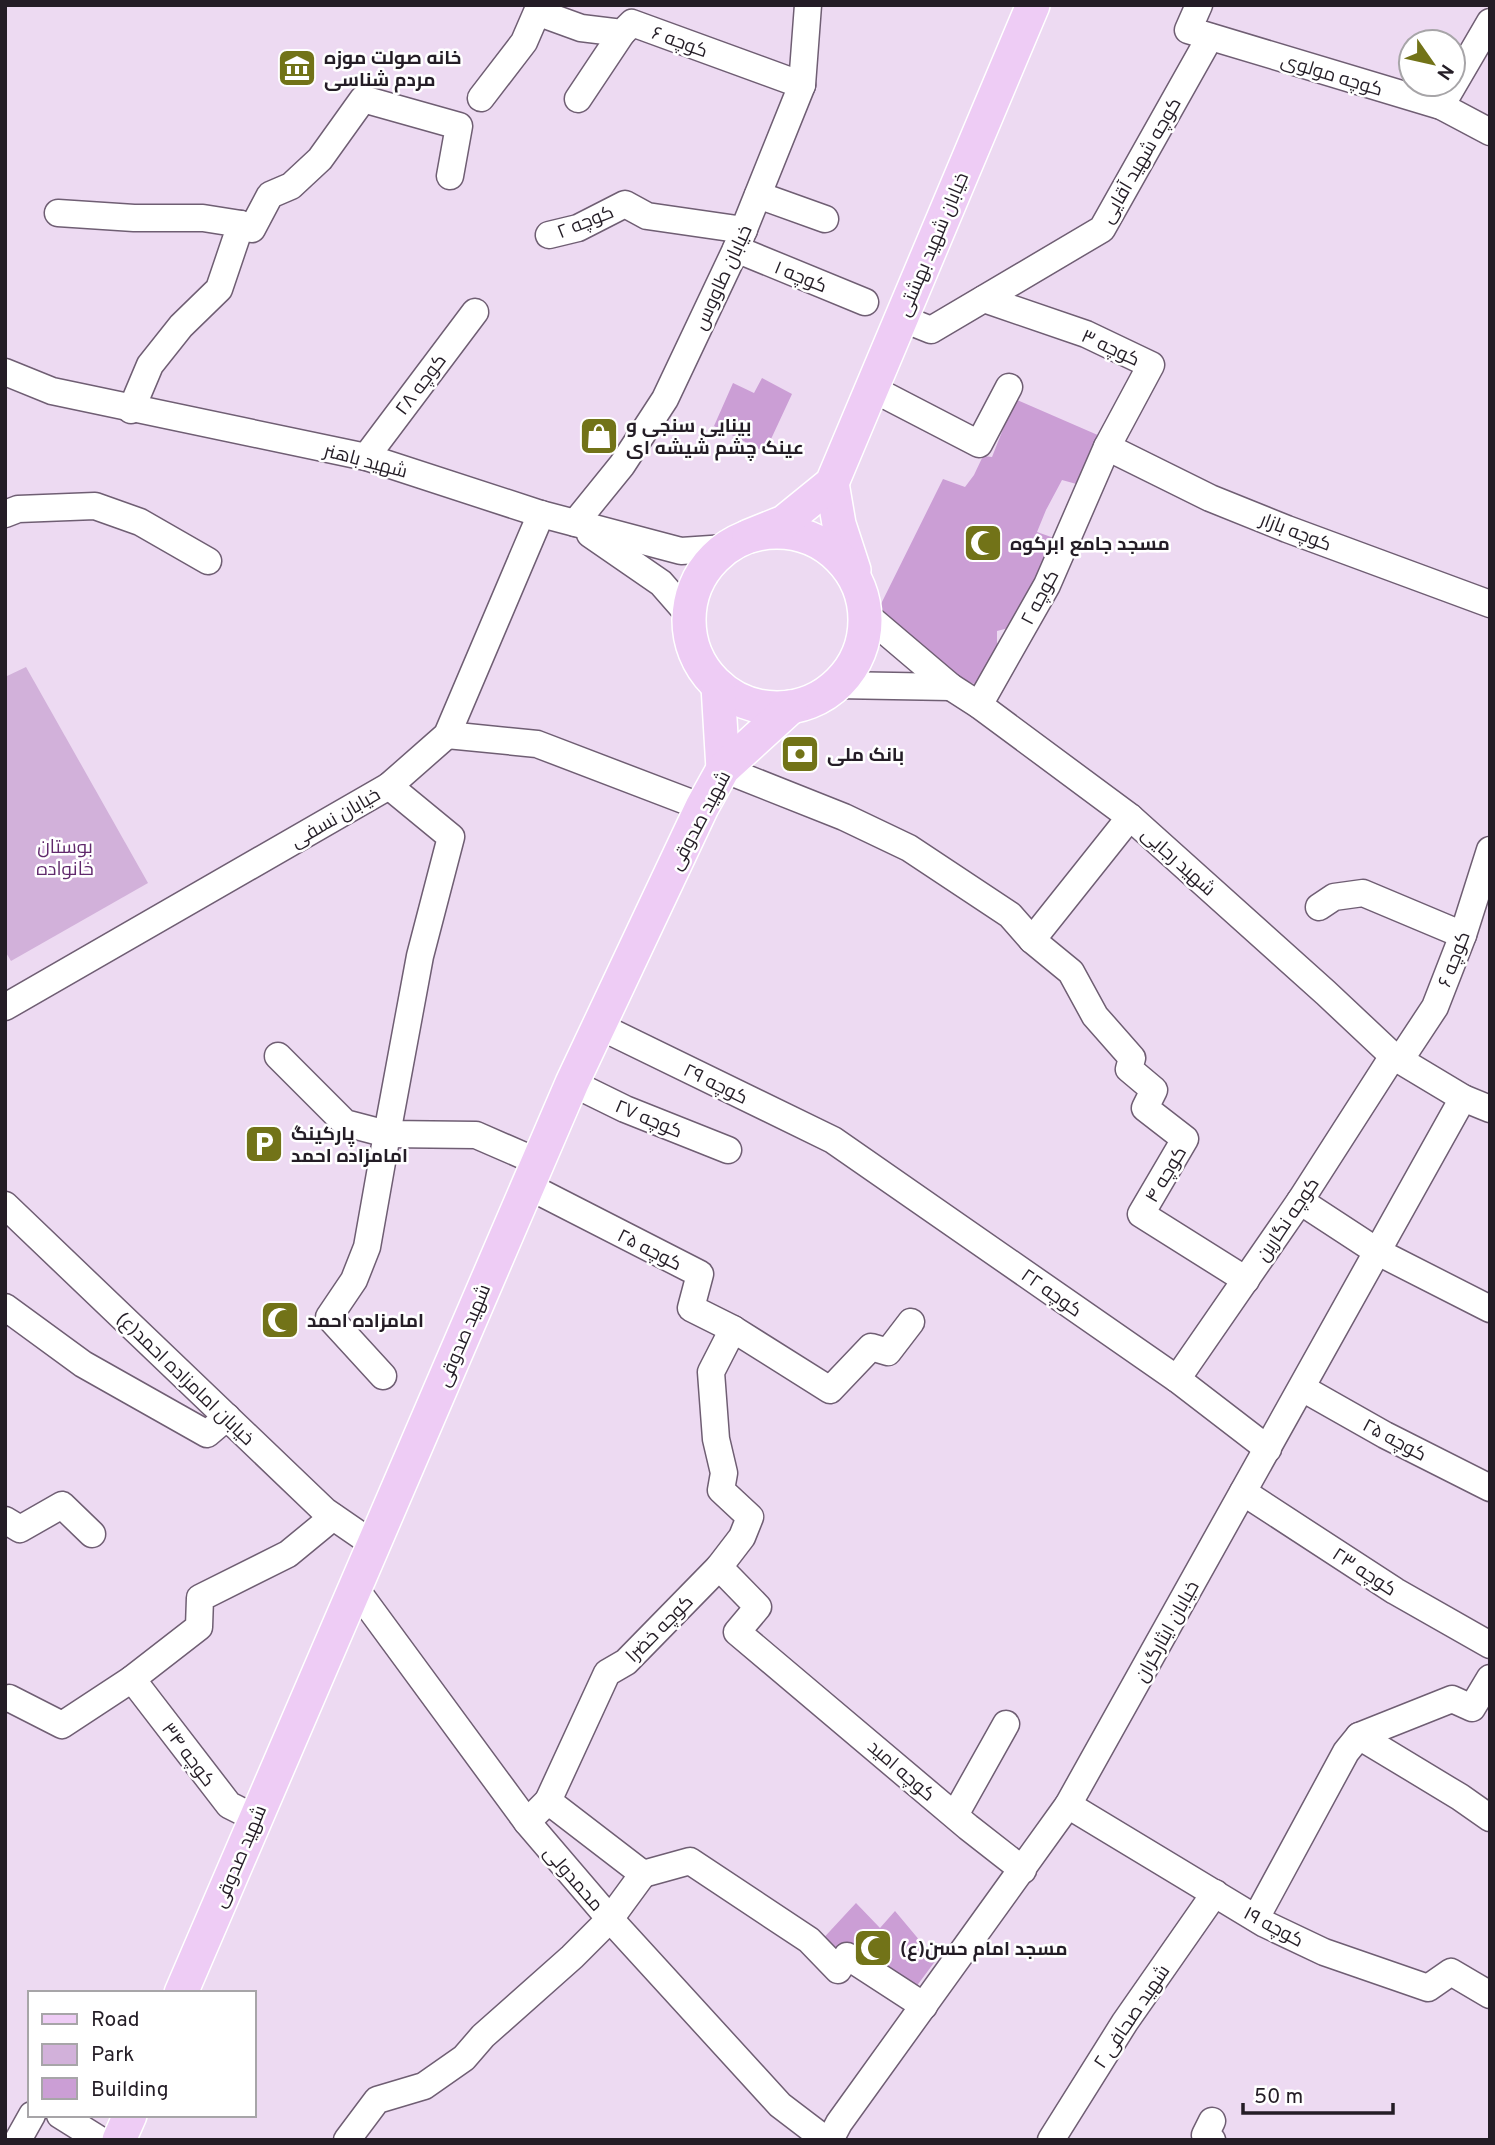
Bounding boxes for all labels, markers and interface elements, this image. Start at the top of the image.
street label: کوچه ۶ [648,22,711,64]
north arrow [1397,28,1467,98]
museum icon: خانه صولت موزه مردم شناسی [276,47,318,89]
place label: خانه صولت موزه مردم شناسی [324,47,462,93]
street label: کوچه مولوی [1278,49,1385,103]
text: N [1431,59,1458,84]
street label: کوچه شهید آقایی [1096,94,1187,228]
street label: خیابان شهید بهشتی [893,169,975,321]
street label: کوچه ۲ [554,201,618,245]
street label: خیابان طاووس [689,222,759,334]
street label: کوچه ۱ [770,256,830,299]
street label: کوچه ۳ [1077,325,1143,373]
street label: کوچه ۲۸ [391,350,452,421]
shop icon: بینایی سنجی و عینک چشم شیشه ای [578,415,620,457]
place label: بینایی سنجی و عینک چشم شیشه ای [626,415,804,461]
street label: شهید باهنر [320,439,410,485]
street label: کوچه بازار [1255,508,1334,557]
mosque icon: مسجد جامع ابرکوه [962,522,1004,564]
place label: مسجد جامع ابرکوه [1010,533,1170,557]
street label: کوچه ۲ [1016,566,1065,630]
bank icon: بانک ملی [779,733,821,775]
place label: بانک ملی [827,744,904,768]
street label: شهید صدوقی [665,767,737,875]
street label: خیابان نسفی [287,783,385,854]
street label: شهید رجایی [1136,823,1220,902]
park label: بوستان خانواده [36,836,94,882]
street label: کوچه ۶ [1433,928,1476,991]
street label: کوچه ۲۹ [679,1059,751,1111]
street label: کوچه ۲۷ [611,1095,685,1145]
parking icon: پارکینگ امامزاده احمد [243,1123,285,1165]
place label: پارکینگ امامزاده احمد [291,1123,408,1169]
street label: کوچه ۴ [1141,1142,1193,1208]
street label: کوچه نگارین [1252,1173,1326,1267]
street label: کوچه ۲۵ [613,1224,685,1277]
street label: کوچه ۲۲ [1016,1264,1086,1323]
street label: شهید صدوقی [432,1281,497,1391]
mosque icon: امامزاده احمد [259,1299,301,1341]
street label: خیابان امامزاده احمد(ع) [111,1307,259,1451]
place label: امامزاده احمد [307,1310,424,1334]
street label: کوچه ۲۵ [1358,1414,1430,1468]
street label: کوچه ۲۳ [1327,1543,1401,1602]
street label: خیابان ایثارگران [1130,1577,1205,1687]
street label: کوچه خضرا [622,1591,699,1668]
street label: کوچه ۳۴ [155,1718,219,1792]
street label: کوچه امید [862,1736,939,1807]
street label: شهید صدوقی [208,1802,273,1912]
street label: محمدولی [538,1842,607,1917]
street label: کوچه ۱۹ [1239,1902,1307,1954]
mosque icon: مسجد امام حسن(ع) [852,1927,894,1969]
place label: مسجد امام حسن(ع) [900,1938,1068,1962]
street label: شهید صحافی ۲ [1089,1961,1176,2074]
legend [28,1991,256,2117]
text: Road [91,2007,140,2034]
text: Park [91,2042,134,2069]
scale bar [1243,2072,1394,2116]
text: Building [91,2077,169,2104]
text: 50 m [1254,2084,1303,2111]

